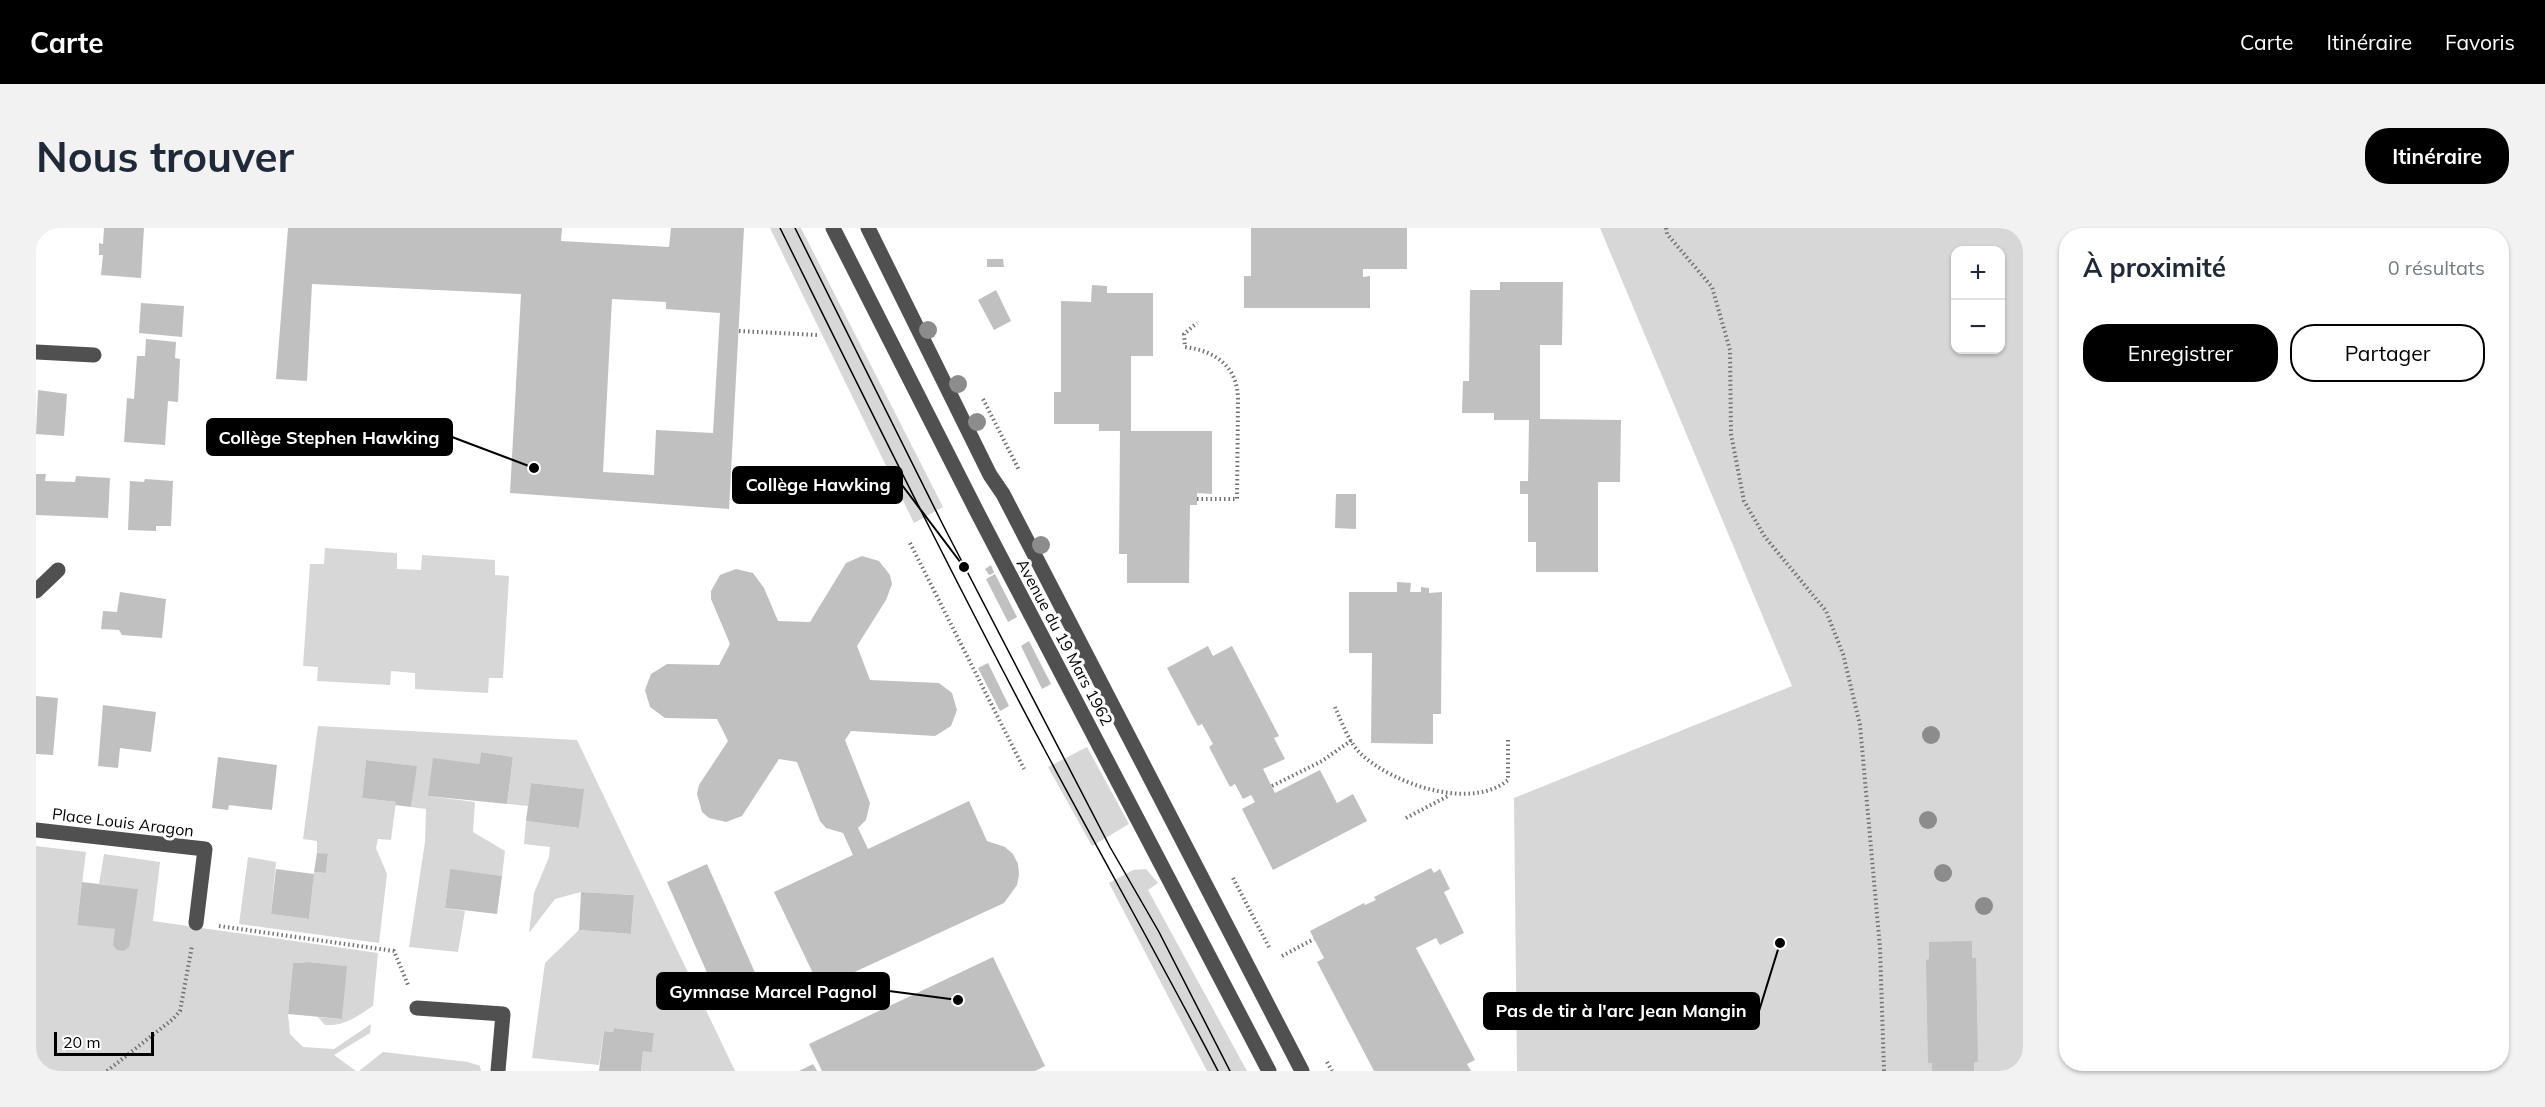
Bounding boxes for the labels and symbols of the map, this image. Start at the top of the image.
callout: Collège Stephen Hawking [207,419,452,455]
text: Collège Stephen Hawking [219,426,439,449]
callout: Collège Hawking [733,467,902,503]
text: Collège Hawking [745,473,891,496]
street label: Avenue du 19 Mars 1962 [1013,555,1117,729]
street label: Place Louis Aragon [51,803,195,841]
callout: Gymnase Marcel Pagnol [657,973,889,1009]
text: Gymnase Marcel Pagnol [669,980,877,1003]
callout: Pas de tir à l'arc Jean Mangin [1484,993,1759,1029]
text: Pas de tir à l'arc Jean Mangin [1495,999,1747,1022]
scale bar [54,1029,154,1056]

